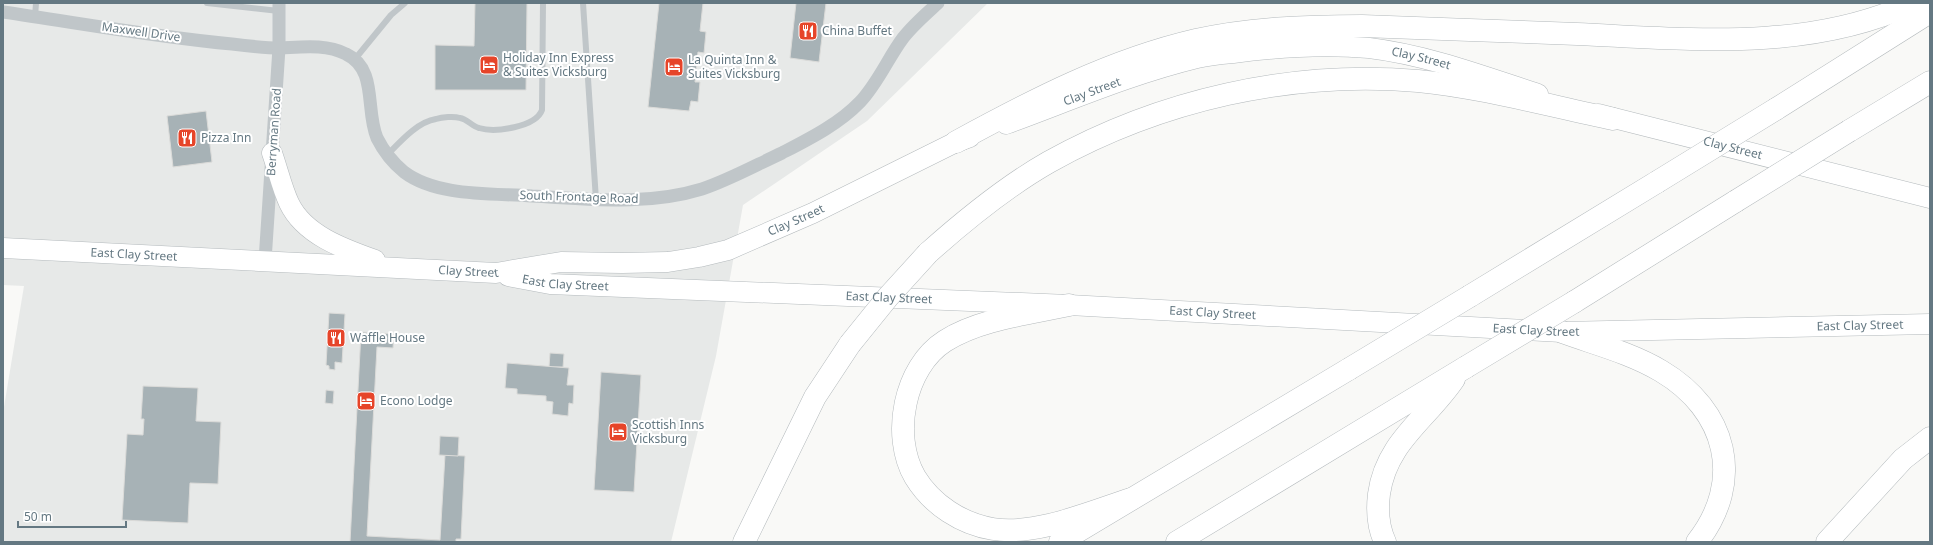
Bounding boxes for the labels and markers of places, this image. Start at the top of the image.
restaurant icon: China Buffet [797,20,819,42]
place label: China Buffet [822,22,893,39]
place label: Holiday Inn Express & Suites Vicksburg [503,49,614,80]
place label: La Quinta Inn & Suites Vicksburg [688,51,780,82]
hotel icon: Holiday Inn Express & Suites Vicksburg [478,54,500,76]
hotel icon: La Quinta Inn & Suites Vicksburg [663,56,685,78]
restaurant icon: Pizza Inn [176,127,198,149]
place label: Pizza Inn [201,129,251,146]
restaurant icon: Waffle House [325,327,347,349]
place label: Waffle House [350,329,425,346]
hotel icon: Econo Lodge [355,390,377,412]
place label: Econo Lodge [380,392,453,409]
place label: Scottish Inns Vicksburg [632,416,705,447]
hotel icon: Scottish Inns Vicksburg [607,421,629,443]

